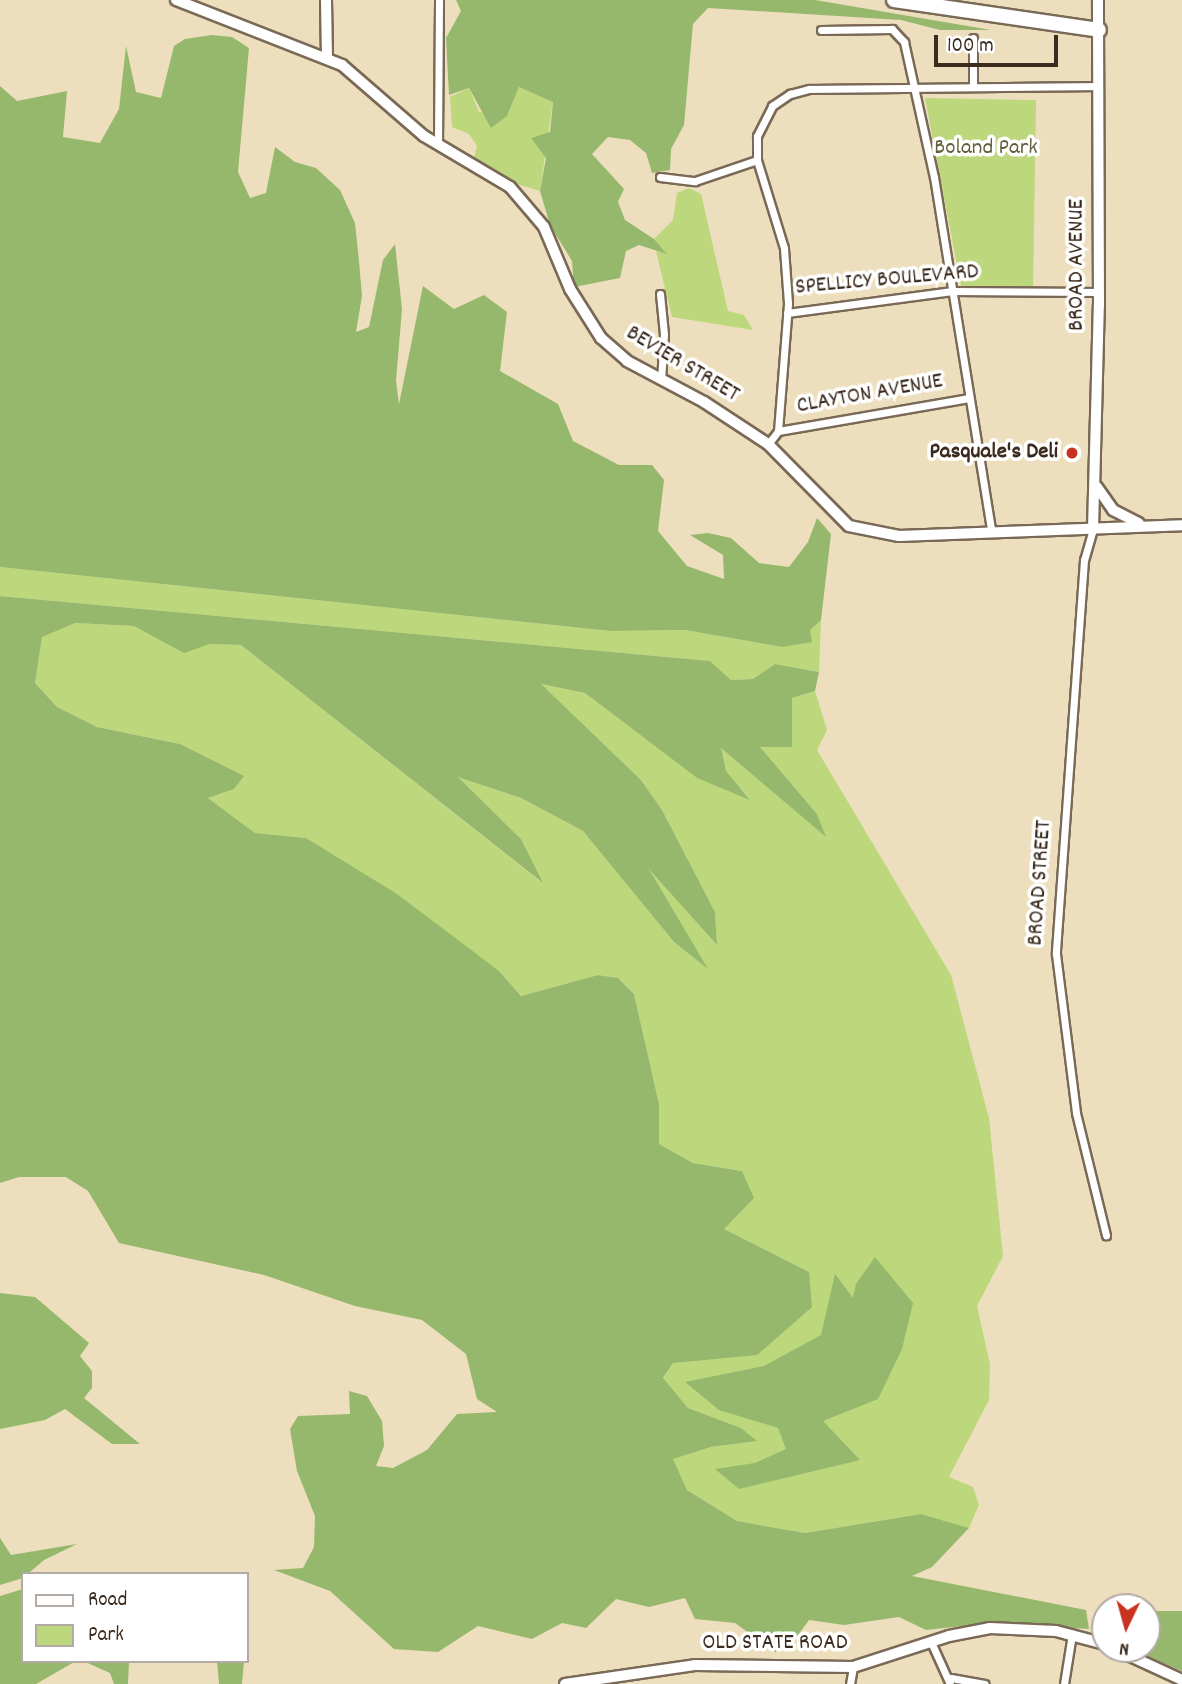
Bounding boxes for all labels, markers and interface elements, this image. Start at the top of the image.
scale bar [937,21,1061,65]
text: 100 m [947,32,994,62]
park label: Boland Park [934,135,1038,163]
street label: BROAD AVENUE [1064,199,1092,331]
street label: SPELLICY BOULEVARD [794,259,980,303]
street label: BEVIER STREET [620,320,744,410]
street label: CLAYTON AVENUE [795,369,945,421]
place label: Pasquale's Deli [929,439,1058,467]
marker: Pasquale's Deli [1064,445,1080,461]
street label: BROAD STREET [1023,819,1059,947]
legend [21,1572,248,1663]
text: Road [88,1586,127,1616]
north arrow [1091,1593,1161,1663]
text: Park [88,1621,124,1651]
street label: OLD STATE ROAD [702,1630,848,1658]
text: N [1118,1634,1130,1661]

